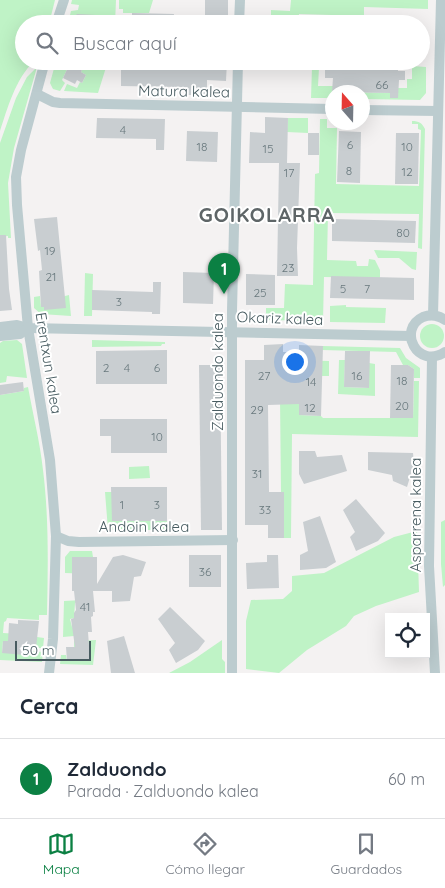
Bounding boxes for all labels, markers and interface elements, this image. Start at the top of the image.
search box [15,15,430,70]
icon: search [33,29,61,57]
text: Buscar aquí [73,31,177,55]
house number: 66 [376,77,389,92]
street label: Matura kalea [138,81,230,101]
north arrow [325,85,370,130]
house number: 4 [120,122,126,137]
house number: 6 [347,137,354,152]
house number: 18 [197,139,207,154]
house number: 10 [401,139,413,154]
house number: 15 [263,141,273,156]
house number: 8 [346,163,352,178]
house number: 12 [401,164,413,179]
house number: 17 [284,165,294,180]
district label: GOIKOLARRA [199,202,335,227]
house number: 80 [396,225,410,240]
house number: 19 [44,243,56,258]
pin: 1 [208,253,240,294]
house number: 23 [282,260,294,275]
house number: 21 [45,269,57,284]
house number: 5 [340,281,346,296]
house number: 7 [364,281,370,296]
house number: 25 [253,285,267,300]
house number: 3 [116,294,122,309]
street label: Okariz kalea [236,307,324,329]
street label: Erentxun kalea [32,311,66,415]
street label: Zalduondo kalea [208,313,227,431]
your location [282,349,308,375]
house number: 2 [103,360,110,375]
house number: 4 [124,360,130,375]
house number: 6 [154,360,161,375]
house number: 27 [258,368,270,383]
house number: 16 [352,368,363,383]
house number: 18 [397,373,407,388]
house number: 14 [306,374,316,389]
house number: 20 [395,398,409,413]
house number: 12 [304,400,316,415]
house number: 29 [250,402,264,417]
house number: 10 [151,429,163,444]
street label: Asparrena kalea [406,458,425,572]
house number: 31 [252,466,262,481]
house number: 1 [120,497,124,512]
house number: 3 [154,497,160,512]
house number: 33 [259,502,271,517]
street label: Andoin kalea [99,517,189,536]
house number: 36 [199,564,212,579]
house number: 41 [80,599,90,614]
map controls [385,613,430,658]
button: locate [385,613,430,658]
scale bar [15,638,91,661]
text: 50 m [22,641,55,659]
text: Cerca [20,693,78,719]
text: Zalduondo [67,757,167,781]
text: 1 [33,769,39,789]
text: 60 m [388,769,425,789]
text: Parada · Zalduondo kalea [67,781,259,801]
tab: Mapa [43,830,80,878]
tab: Cómo llegar [165,830,245,878]
tab: Guardados [330,830,402,878]

